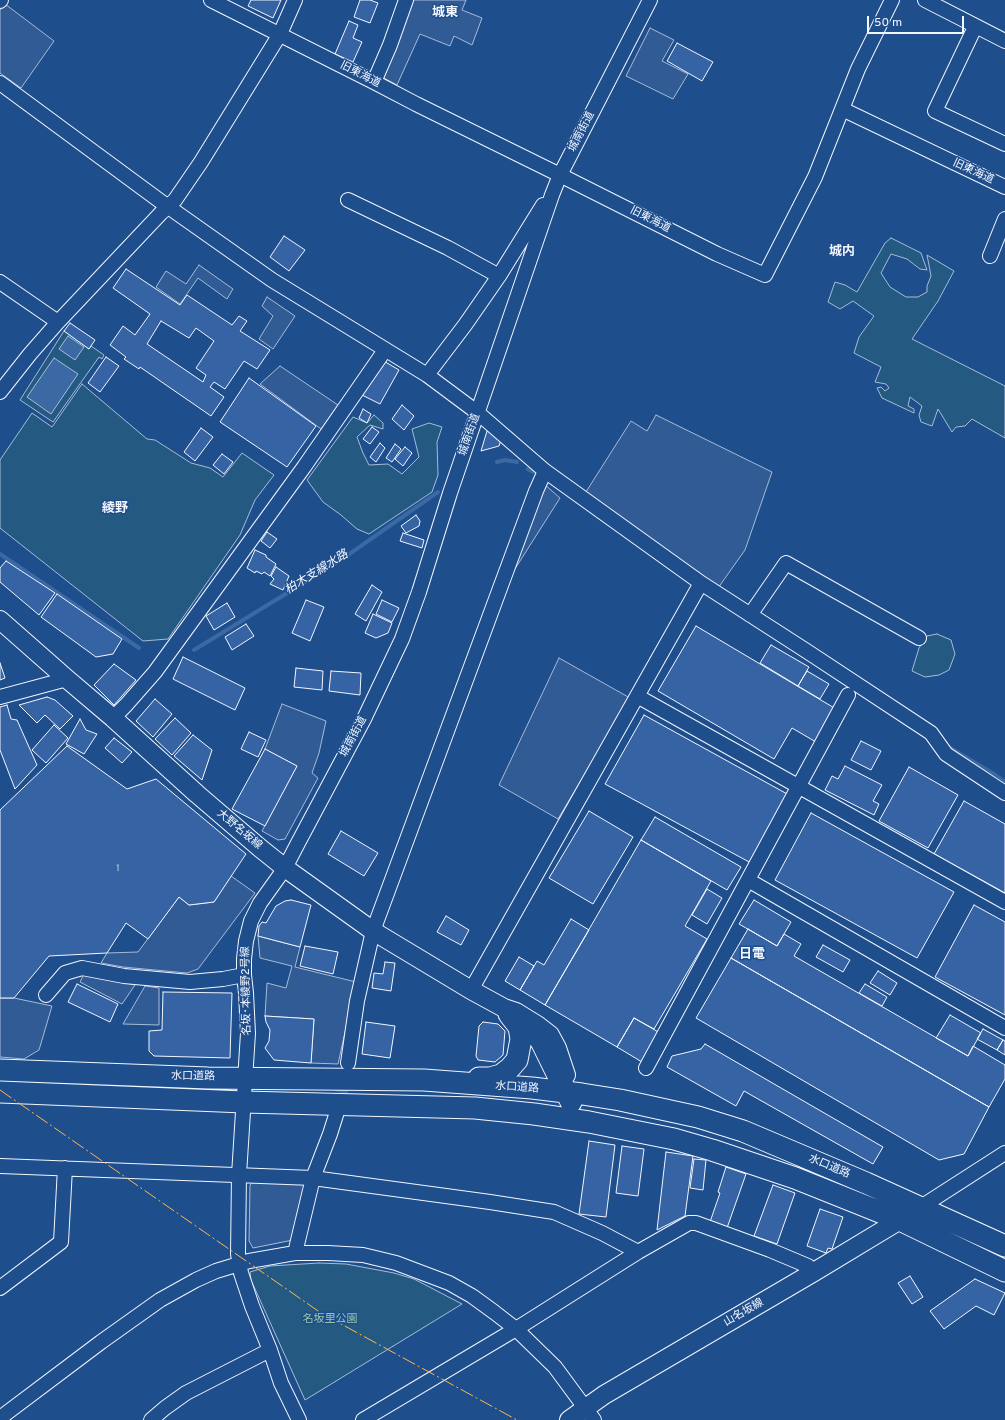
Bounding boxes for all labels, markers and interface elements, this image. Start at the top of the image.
district label: 城東 [432,5,458,21]
scale bar [869,8,966,34]
text: 50 m [874,15,902,31]
street label: 旧東海道 [337,59,383,91]
street label: 城南街道 [566,109,598,155]
street label: 旧東海道 [950,157,996,187]
street label: 旧東海道 [627,204,673,236]
district label: 城内 [829,244,855,260]
street label: 城南街道 [457,412,483,458]
district label: 綾野 [102,501,128,517]
water label: 柏木支線水路 [283,548,351,598]
street label: 城南街道 [338,714,370,760]
street label: 大野名坂線 [214,807,264,853]
house number: 1 [116,864,120,874]
street label: 名坂･本綾野2号線 [240,946,254,1036]
district label: 日電 [739,947,765,963]
street label: 水口道路 [171,1070,215,1084]
street label: 水口道路 [495,1080,539,1096]
street label: 水口道路 [806,1152,852,1182]
street label: 山名坂線 [722,1296,766,1330]
park label: 名坂里公園 [303,1313,357,1327]

